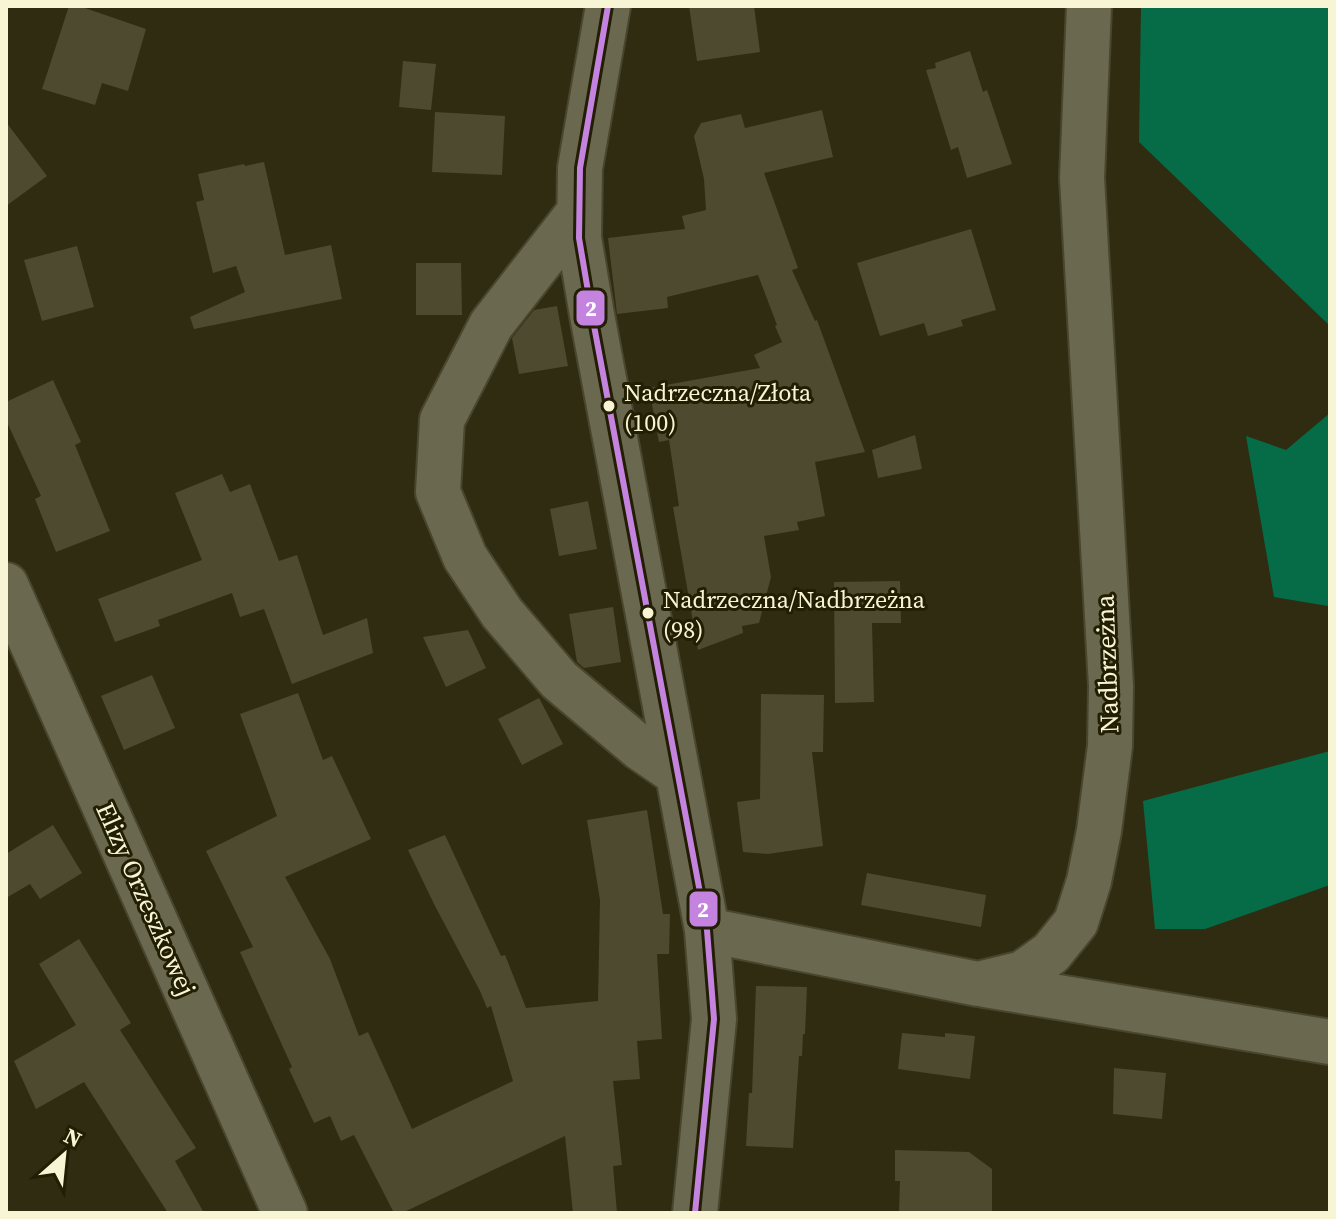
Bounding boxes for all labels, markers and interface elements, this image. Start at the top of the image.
line badge: 2 [575,289,606,327]
text: 2 [585,293,597,323]
place label: Nadrzeczna/Złota (100) [624,376,812,439]
marker: Nadrzeczna/Złota (100) [601,398,617,414]
place label: Nadrzeczna/Nadbrzeżna (98) [663,583,926,646]
street label: Nadbrzeżna [1087,593,1127,734]
marker: Nadrzeczna/Nadbrzeżna (98) [640,605,656,621]
street label: Elizy Orzeszkowej [87,797,205,1001]
line badge: 2 [688,890,719,928]
text: 2 [697,894,709,924]
north arrow [24,1115,104,1195]
text: N [59,1120,87,1154]

